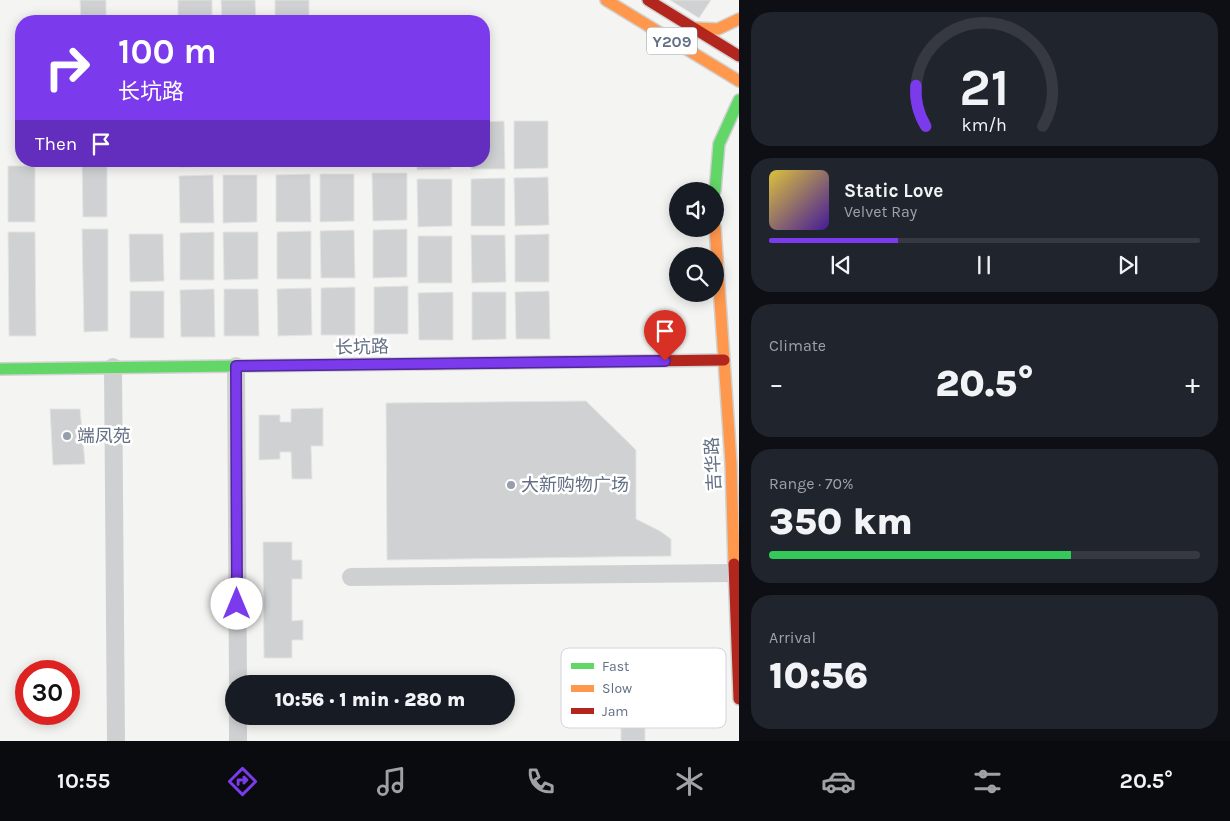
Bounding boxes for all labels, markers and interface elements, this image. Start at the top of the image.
road number: Y209 [647,27,697,54]
text: 100 m [118,31,217,72]
icon: right [35,35,100,100]
text: 21 [960,57,1010,118]
text: 长坑路 [118,79,184,105]
text: km/h [962,115,1007,136]
icon: arrive [87,130,115,158]
text: Then [35,133,77,155]
text: Static Love [844,180,943,202]
map controls [669,182,724,302]
button: sound [669,182,724,237]
text: Velvet Ray [844,202,917,221]
button: search [669,247,724,302]
icon: previous [827,251,855,279]
icon: pause [970,251,998,279]
icon: next [1114,251,1142,279]
pin [644,310,686,361]
icon: arrive [651,317,679,345]
street label: 长坑路 [335,336,389,358]
text: Climate [769,336,826,355]
text: 20.5° [935,361,1034,406]
text: − [769,367,784,400]
text: + [1185,367,1200,400]
place label: 端凤苑 [77,425,131,447]
marker: 端凤苑 [61,430,73,442]
street label: 吉华路 [701,436,725,492]
place label: 大新购物广场 [521,474,629,496]
text: Range · 70% [769,474,854,493]
marker: 大新购物广场 [505,479,517,491]
text: 350 km [769,499,913,544]
position arrow [210,577,262,629]
text: Arrival [769,628,816,647]
legend [561,648,726,728]
text: 10:56 [769,653,868,698]
text: Fast [602,658,629,675]
speed limit sign: 30 [15,660,80,725]
text: Slow [602,680,632,697]
text: 10:56 · 1 min · 280 m [275,689,465,711]
text: Jam [602,703,628,720]
icon: directions [225,764,260,799]
icon: music [374,764,409,799]
icon: phone [523,764,558,799]
icon: climate [672,764,707,799]
icon: car [821,764,856,799]
icon: filters [970,764,1005,799]
text: 10:55 [57,768,110,794]
text: 20.5° [1120,768,1173,794]

